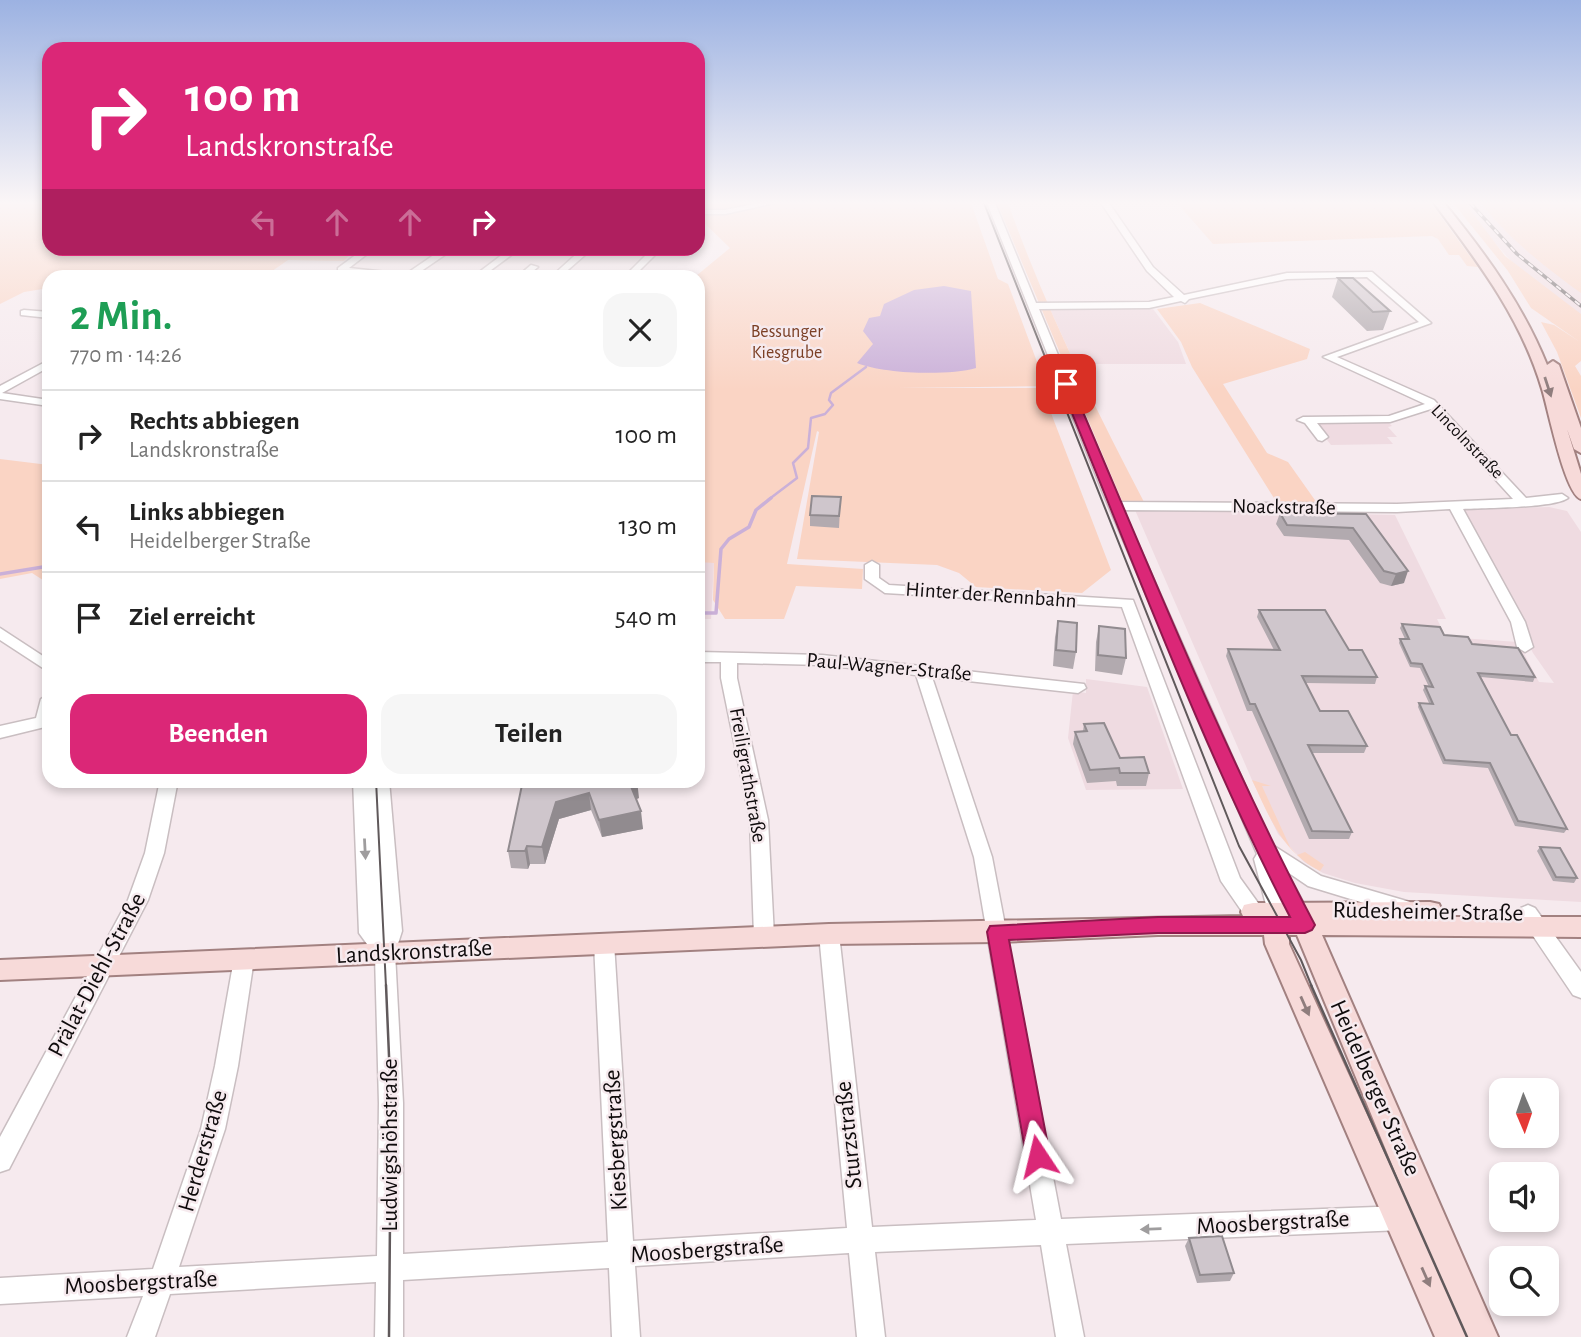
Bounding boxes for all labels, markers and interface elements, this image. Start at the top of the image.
icon: right [70,70,161,161]
text: 100 m [185,72,301,121]
text: Landskronstraße [185,130,394,162]
icon: left [245,203,283,241]
icon: ahead [318,203,356,241]
icon: ahead [391,203,429,241]
icon: right [464,203,502,241]
button: close [603,293,677,367]
text: 2 Min. [70,295,172,337]
park label: Bessunger Kiesgrube [751,323,823,362]
text: 770 m · 14:26 [70,344,182,367]
pin [1036,354,1096,414]
icon: arrive [1047,365,1085,403]
one-way arrow [1543,376,1554,397]
street label: Lincolnstraße [1427,401,1507,483]
text: Rechts abbiegen [129,408,300,434]
icon: right [70,417,108,455]
text: 100 m [616,422,677,448]
text: Landskronstraße [129,439,279,462]
street label: Noackstraße [1232,496,1336,518]
text: Links abbiegen [129,499,285,525]
icon: left [70,508,108,546]
text: 130 m [619,513,677,539]
text: Heidelberger Straße [129,530,311,553]
street label: Hinter der Rennbahn [905,579,1077,611]
icon: arrive [70,599,108,637]
text: Ziel erreicht [129,604,255,630]
text: 540 m [615,604,677,630]
street label: Paul-Wagner-Straße [806,649,972,685]
button: Beenden [70,694,367,774]
button: Teilen [381,694,677,774]
street label: Freiligrathstraße [726,706,770,844]
one-way arrow [360,838,371,860]
street label: Prälat-Diehl-Straße [44,889,150,1061]
street label: Rüdesheimer Straße [1332,898,1524,926]
street label: Landskronstraße [335,936,493,968]
one-way arrow [1299,996,1311,1016]
street label: Heidelberger Straße [1325,996,1425,1180]
street label: Ludwigshöhstraße [378,1058,402,1232]
street label: Kiesbergstraße [600,1069,632,1211]
north arrow [1489,1078,1559,1148]
map controls [1489,1078,1559,1316]
street label: Sturzstraße [831,1080,867,1190]
street label: Herderstraße [174,1087,232,1215]
position arrow [1001,1119,1075,1193]
button: sound [1489,1162,1559,1232]
street label: Moosbergstraße [1196,1207,1350,1239]
one-way arrow [1140,1223,1162,1234]
street label: Moosbergstraße [630,1233,784,1267]
button: search [1489,1246,1559,1316]
street label: Moosbergstraße [64,1267,218,1299]
one-way arrow [1420,1267,1432,1287]

